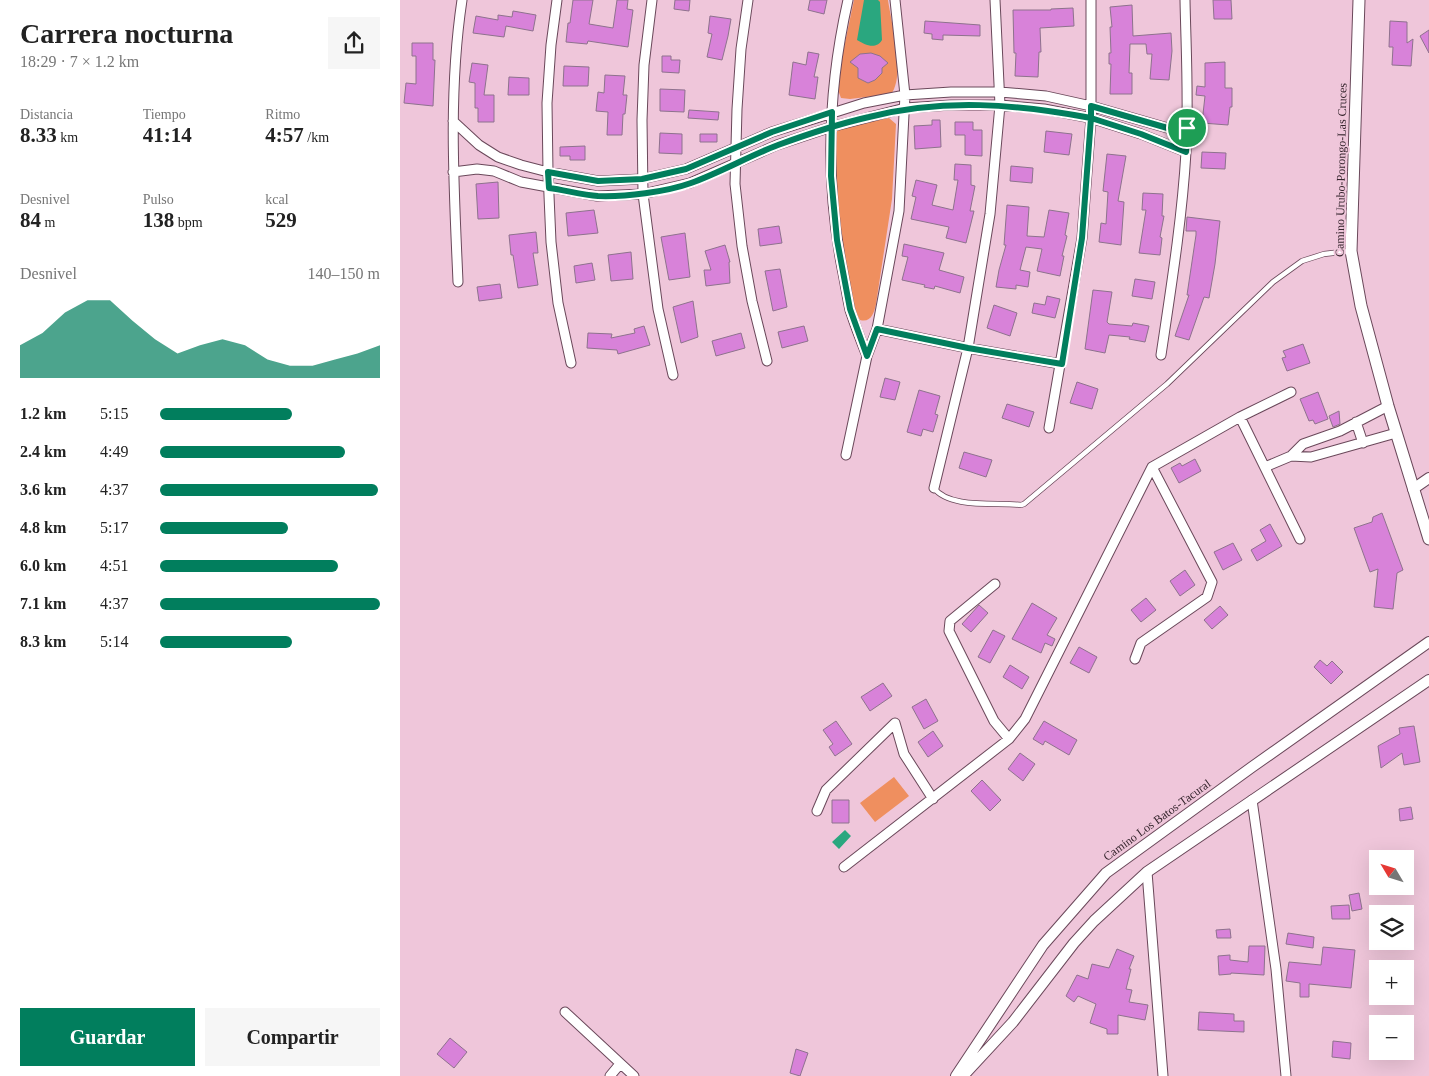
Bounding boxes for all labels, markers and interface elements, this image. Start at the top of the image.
button: share [328,17,380,69]
text: Carrera nocturna [20,18,233,49]
text: 18:29 · 7 × 1.2 km [20,53,139,70]
street label: Camino Urubo-Porongo-Las Cruces [1332,83,1350,257]
text: Distancia [20,107,73,122]
text: Tiempo [143,107,186,122]
text: Ritmo [265,107,300,122]
pin [1166,107,1208,149]
icon: arrive [1173,114,1201,142]
text: 8.33 [20,123,57,147]
text: 41:14 [143,123,192,147]
text: 4:57 [265,123,304,147]
text: km [57,130,78,145]
text: /km [304,130,329,145]
text: Desnivel [20,192,70,207]
text: Pulso [143,192,174,207]
text: kcal [265,192,289,207]
text: 84 [20,208,41,232]
text: 138 [143,208,174,232]
text: 529 [265,208,297,232]
text: m [41,215,55,230]
text: bpm [174,215,203,230]
text: Desnivel [20,265,77,282]
text: 140–150 m [308,265,380,282]
text: 1.2 km [20,405,66,422]
text: 5:15 [100,405,128,422]
text: 2.4 km [20,443,66,460]
text: 4:49 [100,443,128,460]
text: 3.6 km [20,481,66,498]
text: 4:37 [100,481,128,498]
text: 4.8 km [20,519,66,536]
text: 5:17 [100,519,128,536]
text: 6.0 km [20,557,66,574]
text: 4:51 [100,557,128,574]
text: 7.1 km [20,595,66,612]
text: 4:37 [100,595,128,612]
text: 8.3 km [20,633,66,650]
text: 5:14 [100,633,128,650]
street label: Camino Los Batos-Tacural [1101,776,1214,864]
north arrow [1369,850,1414,895]
map controls [1369,850,1414,1060]
button: layers [1369,905,1414,950]
button: + [1369,960,1414,1005]
button: Guardar [20,1008,195,1066]
button: Compartir [205,1008,380,1066]
button: − [1369,1015,1414,1060]

